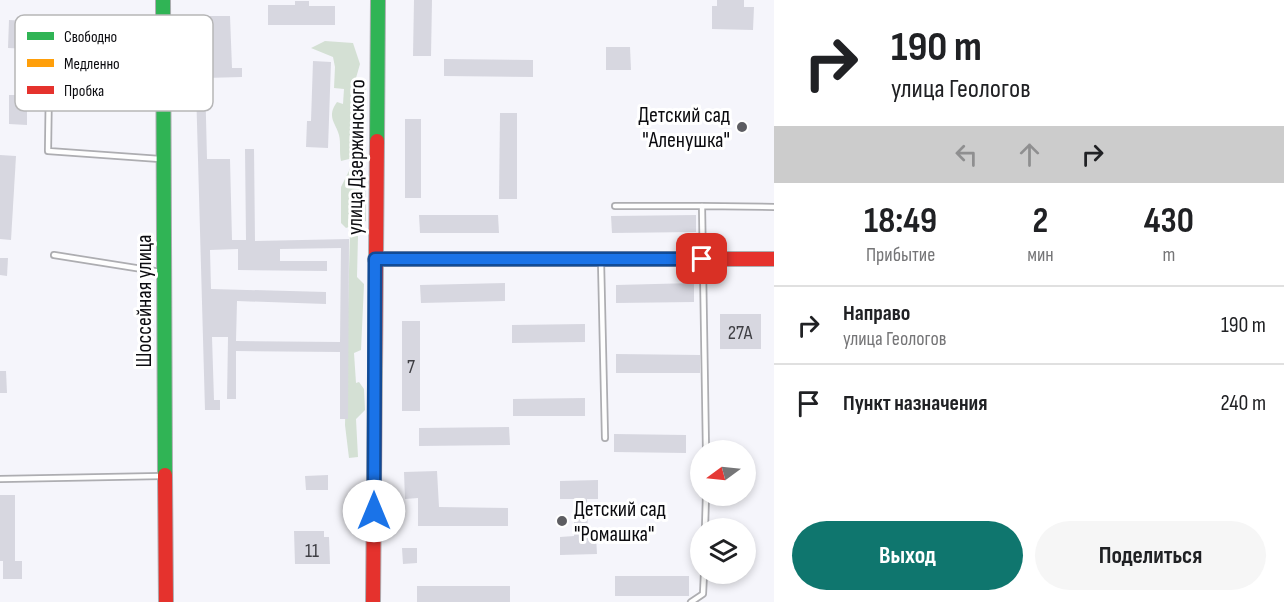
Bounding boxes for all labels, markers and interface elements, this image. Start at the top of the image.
legend [15,15,213,111]
text: 190 m [891,22,982,73]
icon: right [792,24,870,102]
text: Свободно [64,28,117,47]
text: Медленно [64,55,120,74]
text: улица Геологов [891,73,1031,105]
street label: улица Дзержинского [342,79,371,235]
text: Пробка [64,82,104,101]
place label: Детский сад "Аленушка" [638,102,730,154]
marker: Детский сад "Аленушка" [735,120,749,134]
icon: left [950,138,983,171]
icon: ahead [1013,138,1046,171]
icon: right [1076,138,1109,171]
text: 18:49 [864,200,937,243]
text: 2 [1033,200,1048,243]
text: 430 [1144,200,1194,243]
pin [676,233,727,284]
street label: Шоссейная улица [131,234,158,368]
icon: arrive [685,242,718,275]
text: Прибытие [866,243,935,267]
text: мин [1027,243,1054,267]
text: m [1162,243,1175,267]
text: Направо [843,300,910,327]
icon: right [792,309,825,342]
text: 190 m [1221,312,1266,339]
house number: 27А [728,321,753,345]
text: улица Геологов [843,327,946,351]
house number: 7 [407,355,415,379]
icon: arrive [792,387,825,420]
text: Пункт назначения [843,390,987,417]
text: 240 m [1220,390,1266,417]
north arrow [690,440,756,506]
map controls [690,440,756,584]
position arrow [342,479,406,543]
place label: Детский сад "Ромашка" [574,496,666,548]
marker: Детский сад "Ромашка" [555,514,569,528]
button: layers [690,518,756,584]
button: Выход [792,521,1023,590]
button: Поделиться [1035,521,1266,590]
house number: 11 [305,539,319,563]

